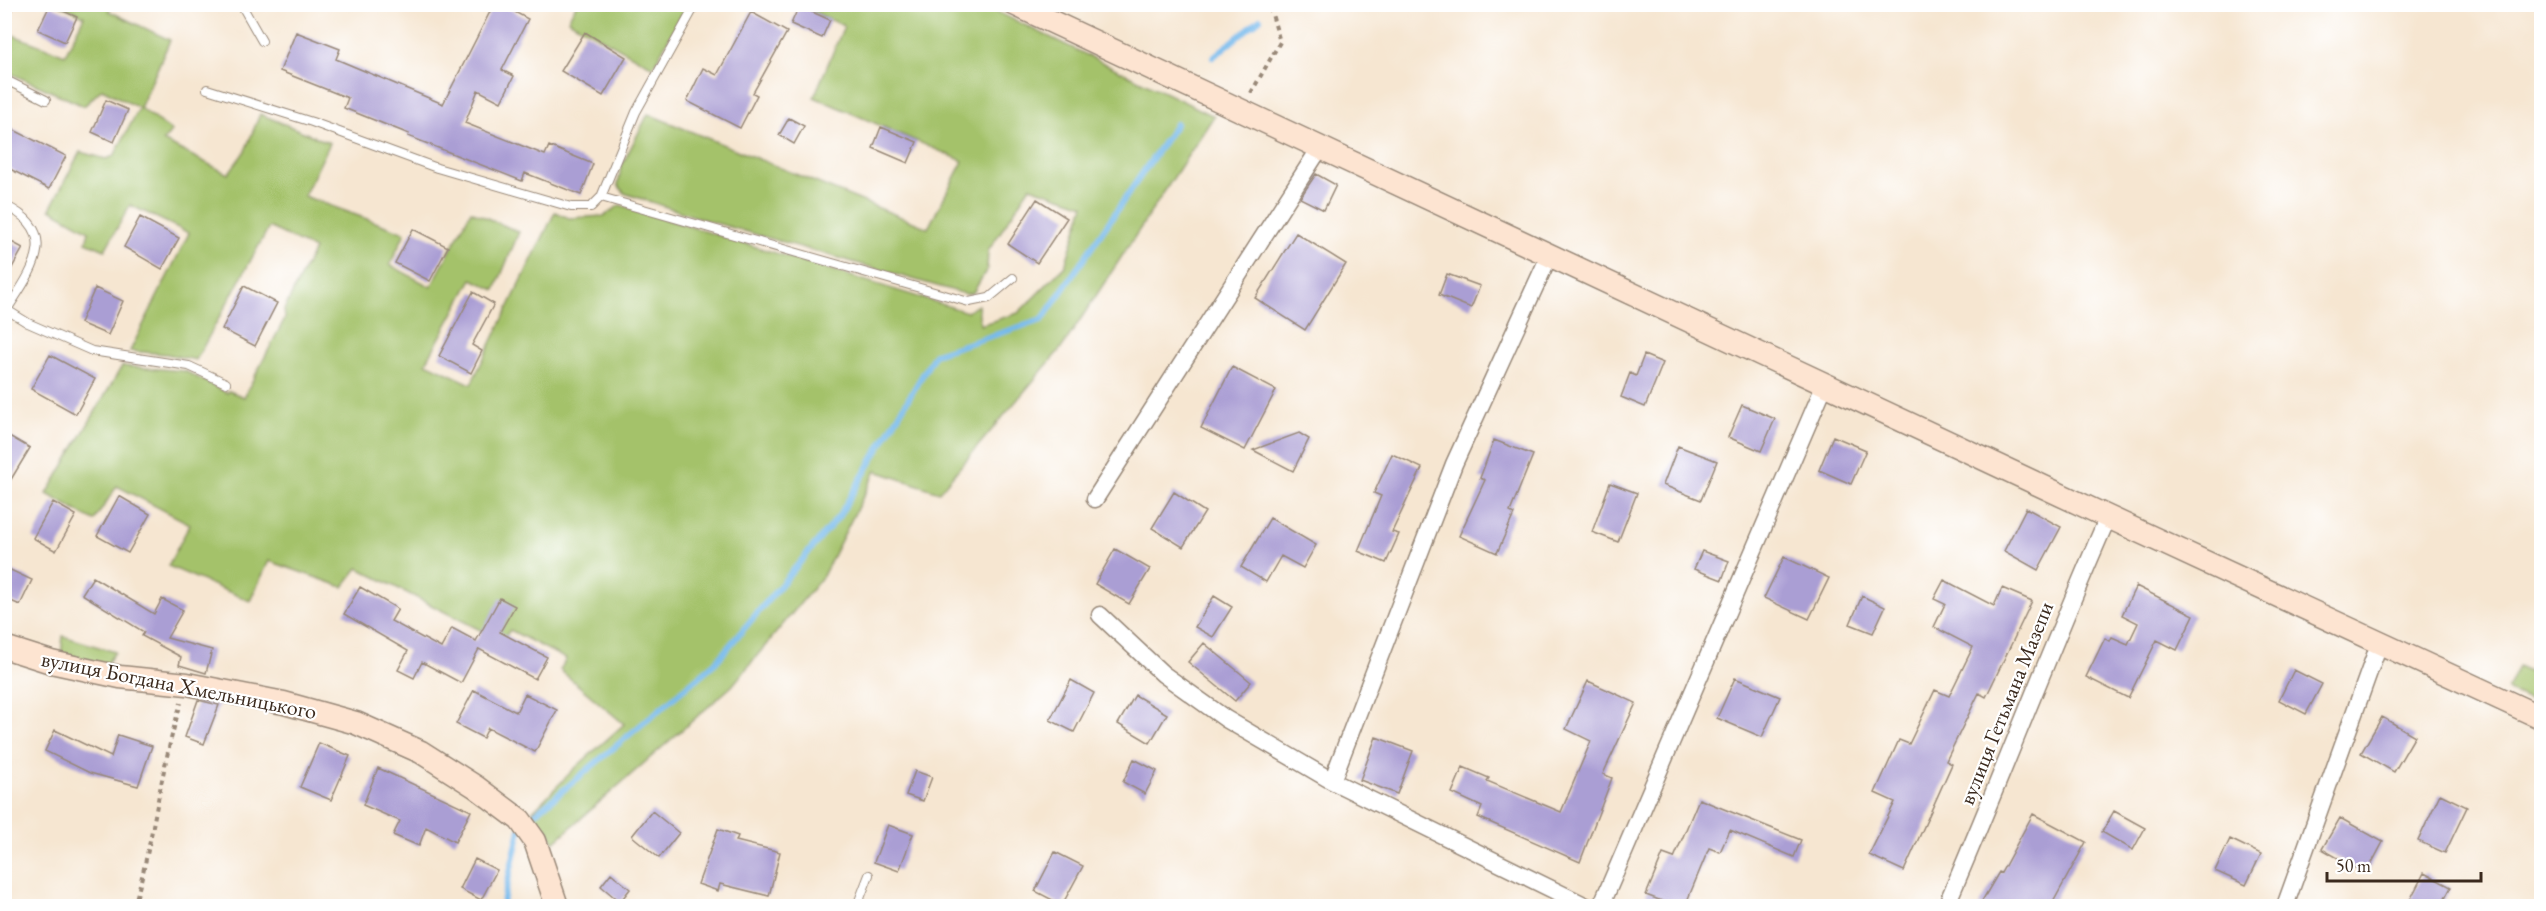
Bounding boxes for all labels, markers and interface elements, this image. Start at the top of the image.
street label: вулиця Гетьмана Мазепи [1952,597,2060,809]
street label: вулиця Богдана Хмельницького [39,644,319,726]
scale bar [2327,845,2482,883]
text: 50 m [2336,854,2371,877]

